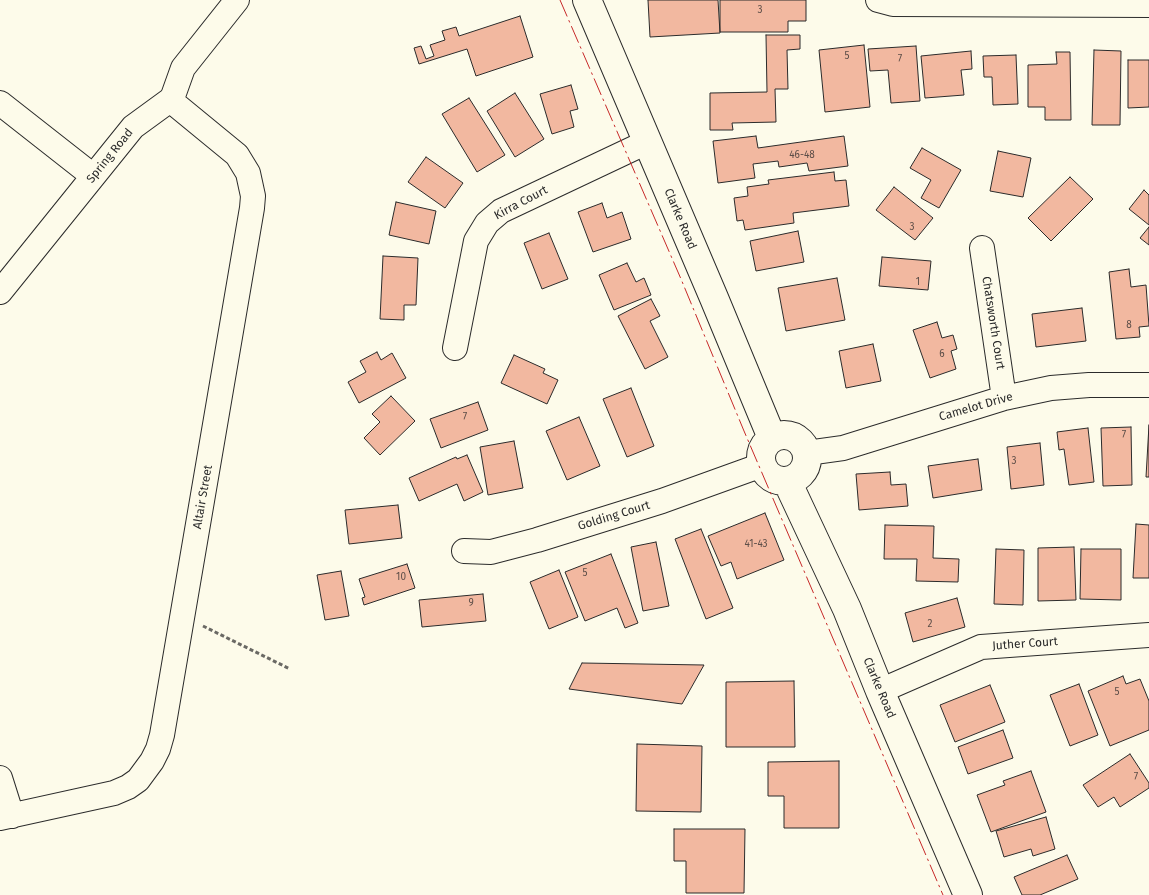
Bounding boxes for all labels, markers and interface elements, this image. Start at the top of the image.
house number: 3 [758,4,762,16]
house number: 5 [844,50,850,62]
house number: 7 [898,53,902,65]
street label: Spring Road [84,126,136,186]
house number: 46-48 [789,149,815,161]
street label: Kirra Court [492,183,550,223]
street label: Clarke Road [661,186,699,252]
house number: 3 [910,221,914,233]
street label: Chatsworth Court [979,275,1007,371]
house number: 1 [916,276,920,288]
house number: 8 [1126,319,1132,331]
house number: 6 [939,348,945,360]
street label: Camelot Drive [937,390,1015,424]
house number: 7 [463,411,467,423]
house number: 7 [1122,429,1126,441]
house number: 3 [1012,455,1016,467]
street label: Altair Street [190,464,216,530]
street label: Golding Court [576,498,652,534]
house number: 41-43 [744,538,768,550]
house number: 5 [582,567,588,579]
house number: 10 [396,571,406,583]
house number: 9 [468,597,474,609]
house number: 2 [928,618,932,630]
street label: Juther Court [992,635,1058,653]
street label: Clarke Road [860,655,898,721]
house number: 5 [1114,686,1120,698]
house number: 7 [1134,771,1138,783]

